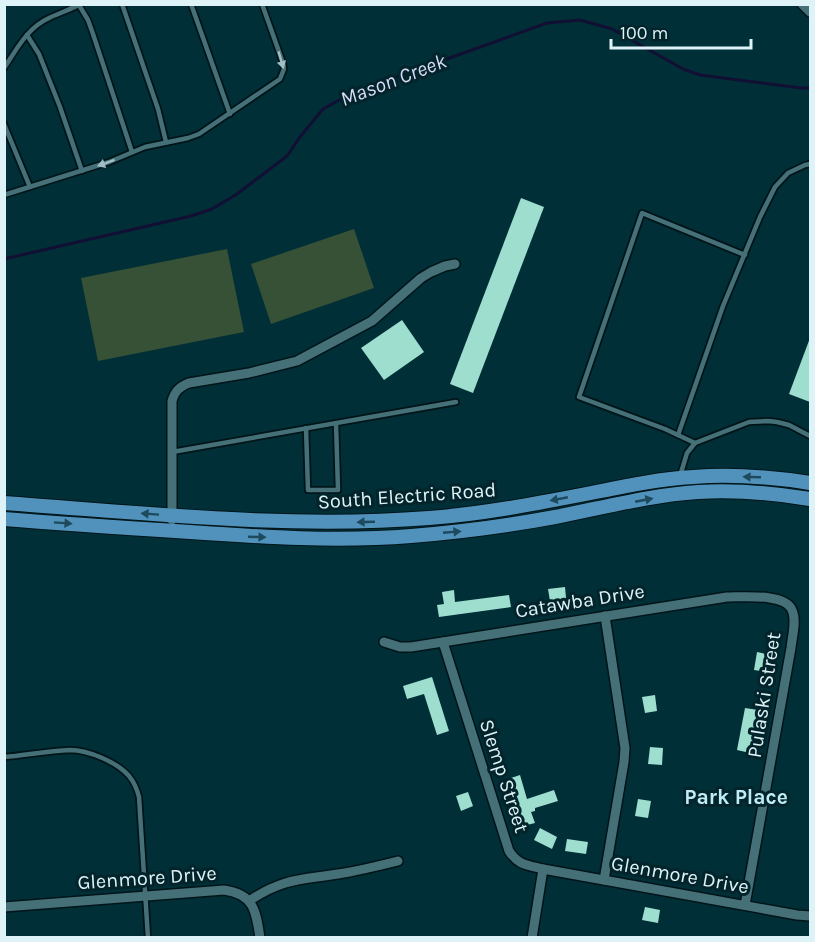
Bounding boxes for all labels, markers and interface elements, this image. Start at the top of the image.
scale bar [611,12,750,50]
text: 100 m [620,22,668,44]
water label: Mason Creek [337,49,450,111]
one-way arrow [277,51,286,69]
one-way arrow [97,158,115,168]
one-way arrow [743,472,762,481]
street label: South Electric Road [317,478,497,514]
one-way arrow [550,495,569,504]
one-way arrow [635,495,654,504]
one-way arrow [141,509,160,518]
one-way arrow [357,517,376,527]
one-way arrow [53,519,72,528]
one-way arrow [443,527,462,537]
one-way arrow [248,532,267,541]
street label: Catawba Drive [514,579,646,623]
street label: Pulaski Street [743,630,785,760]
street label: Slemp Street [475,716,533,836]
district label: Park Place [684,785,788,809]
street label: Glenmore Drive [609,852,751,898]
street label: Glenmore Drive [77,862,217,894]

